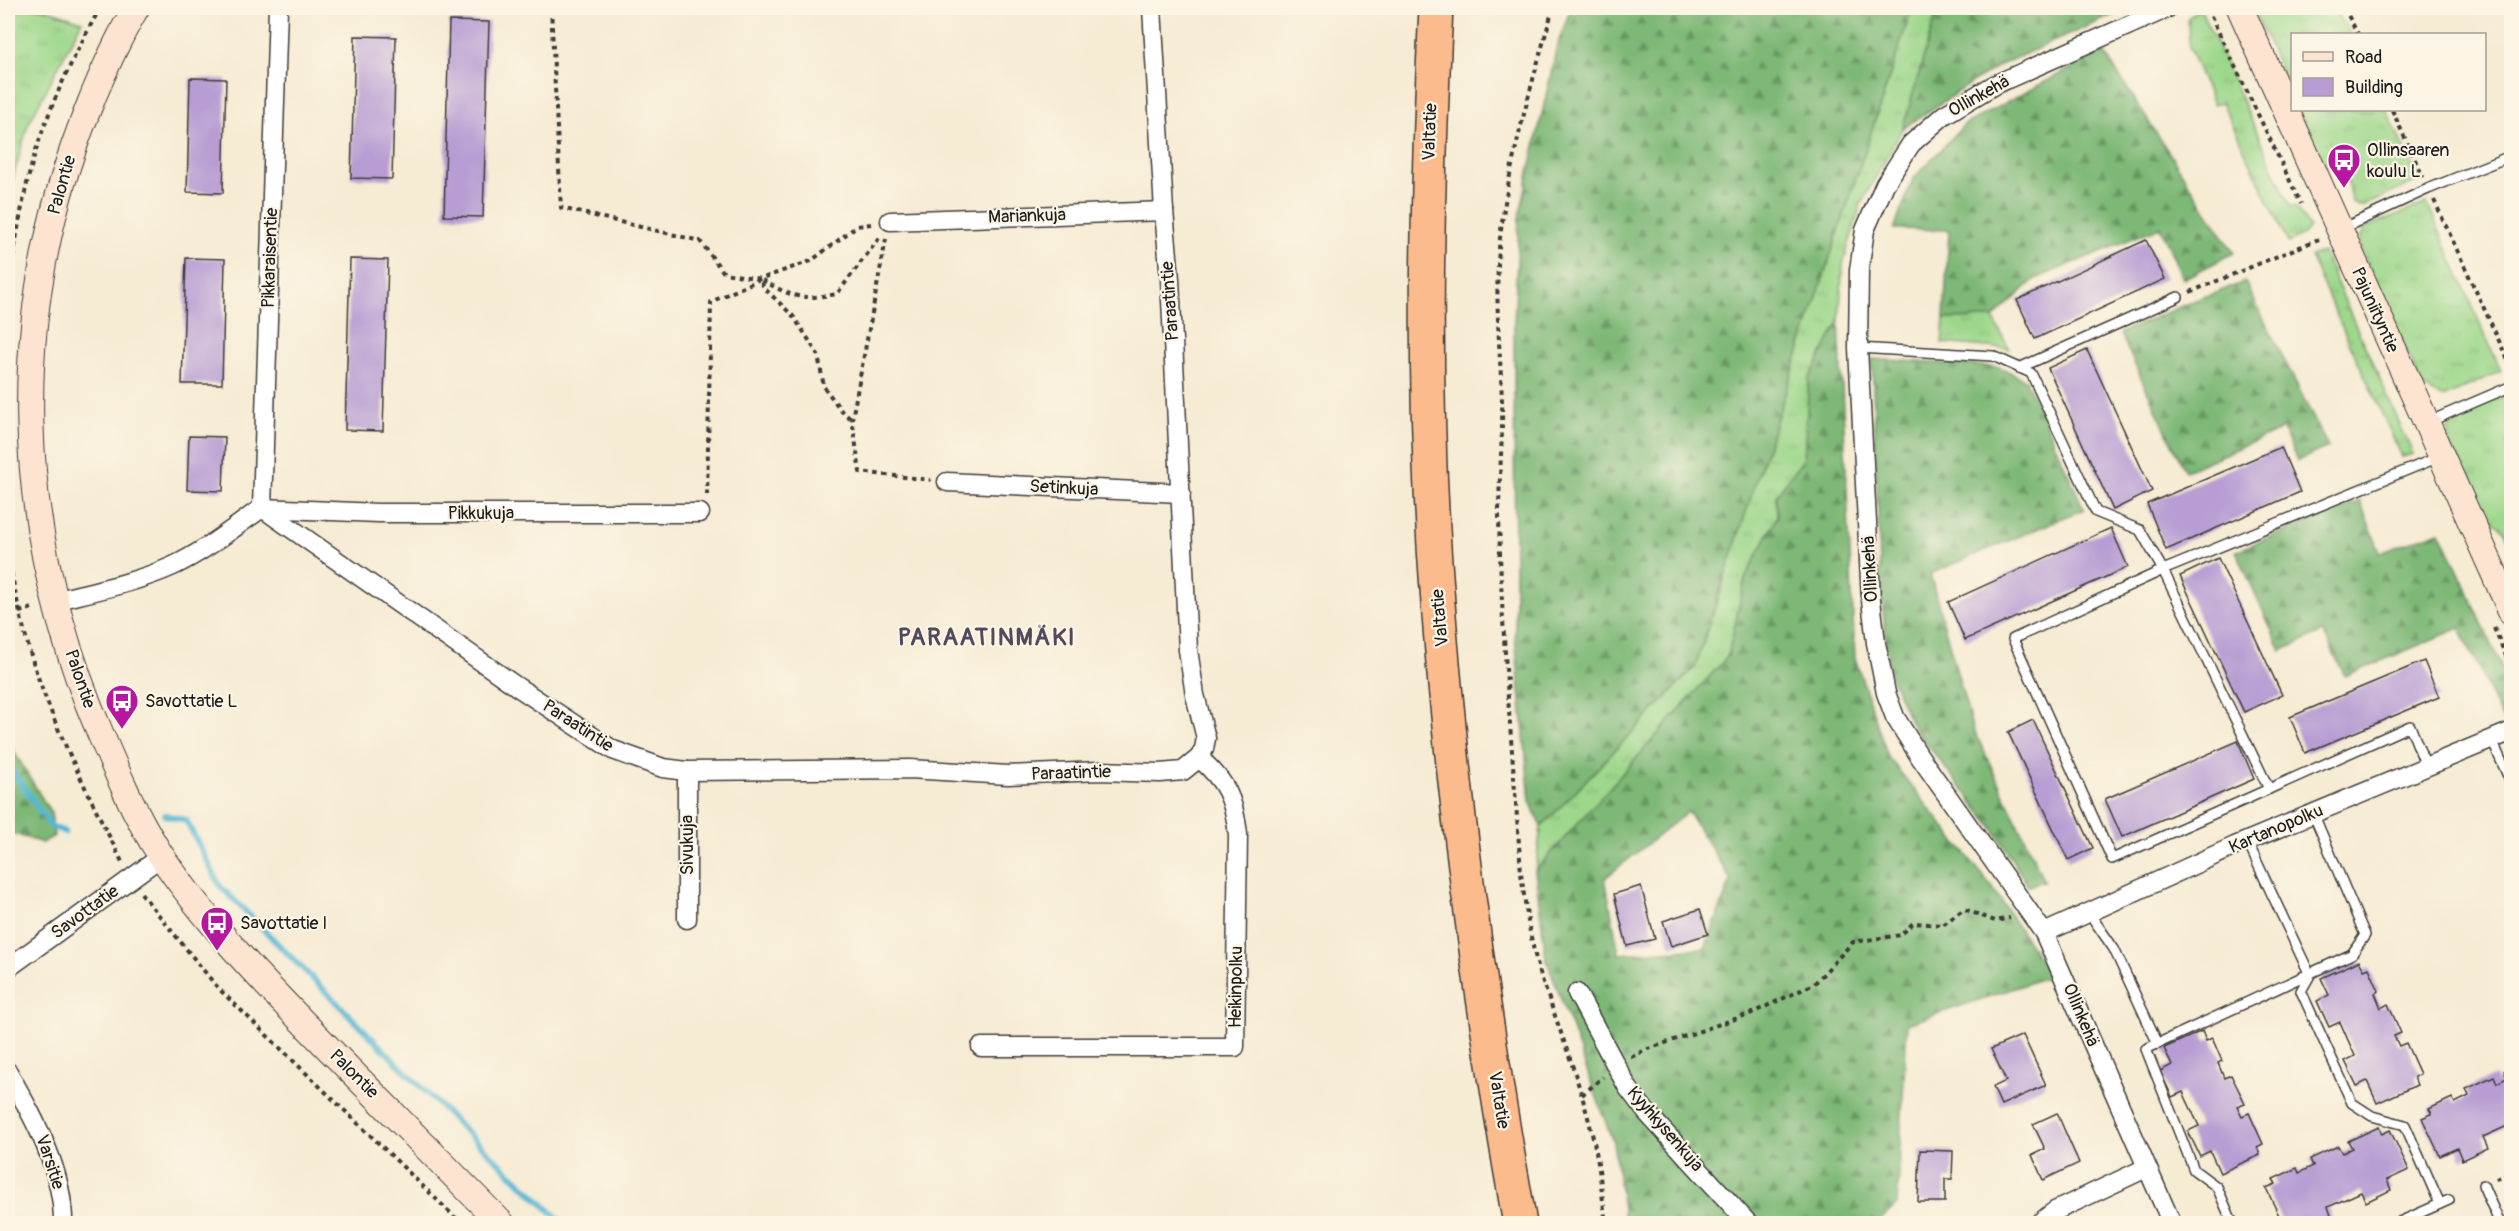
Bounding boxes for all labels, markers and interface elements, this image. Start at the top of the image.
legend [2291,33,2486,111]
text: Road [2345,46,2382,69]
street label: Ollinkehä [1944,70,2014,122]
text: Building [2345,76,2403,99]
street label: Valtatie [1417,103,1443,161]
place label: Ollinsaaren koulu L [2367,139,2449,183]
bus stop icon: Ollinsaaren koulu L [2326,142,2362,189]
street label: Palontie [43,153,81,217]
street label: Mariankuja [988,203,1066,229]
street label: Pikkaraisentie [257,207,283,309]
street label: Paraatintie [1156,260,1184,342]
street label: Pajuniityntie [2346,264,2404,356]
street label: Setinkuja [1029,475,1099,501]
street label: Pikkukuja [448,502,514,525]
street label: Ollinkehä [1857,535,1883,603]
street label: Valtatie [1426,588,1454,648]
district label: PARAATINMÄKI [898,623,1076,652]
street label: Palontie [59,647,101,712]
bus stop icon: Savottatie L [104,683,140,730]
place label: Savottatie L [145,690,237,713]
street label: Paraatintie [538,695,618,757]
street label: Paraatintie [1031,760,1111,786]
street label: Kartanopolku [2225,799,2327,859]
street label: Sivukuja [676,815,699,875]
street label: Savottatie [47,880,124,944]
bus stop icon: Savottatie I [199,905,235,952]
place label: Savottatie I [240,912,327,935]
street label: Heikinpolku [1224,946,1248,1028]
street label: Ollinkehä [2057,980,2105,1050]
street label: Palontie [324,1044,384,1104]
street label: Valtatie [1483,1070,1515,1130]
street label: Kyyhkysenkuja [1622,1082,1708,1176]
street label: Varsitie [30,1132,70,1192]

